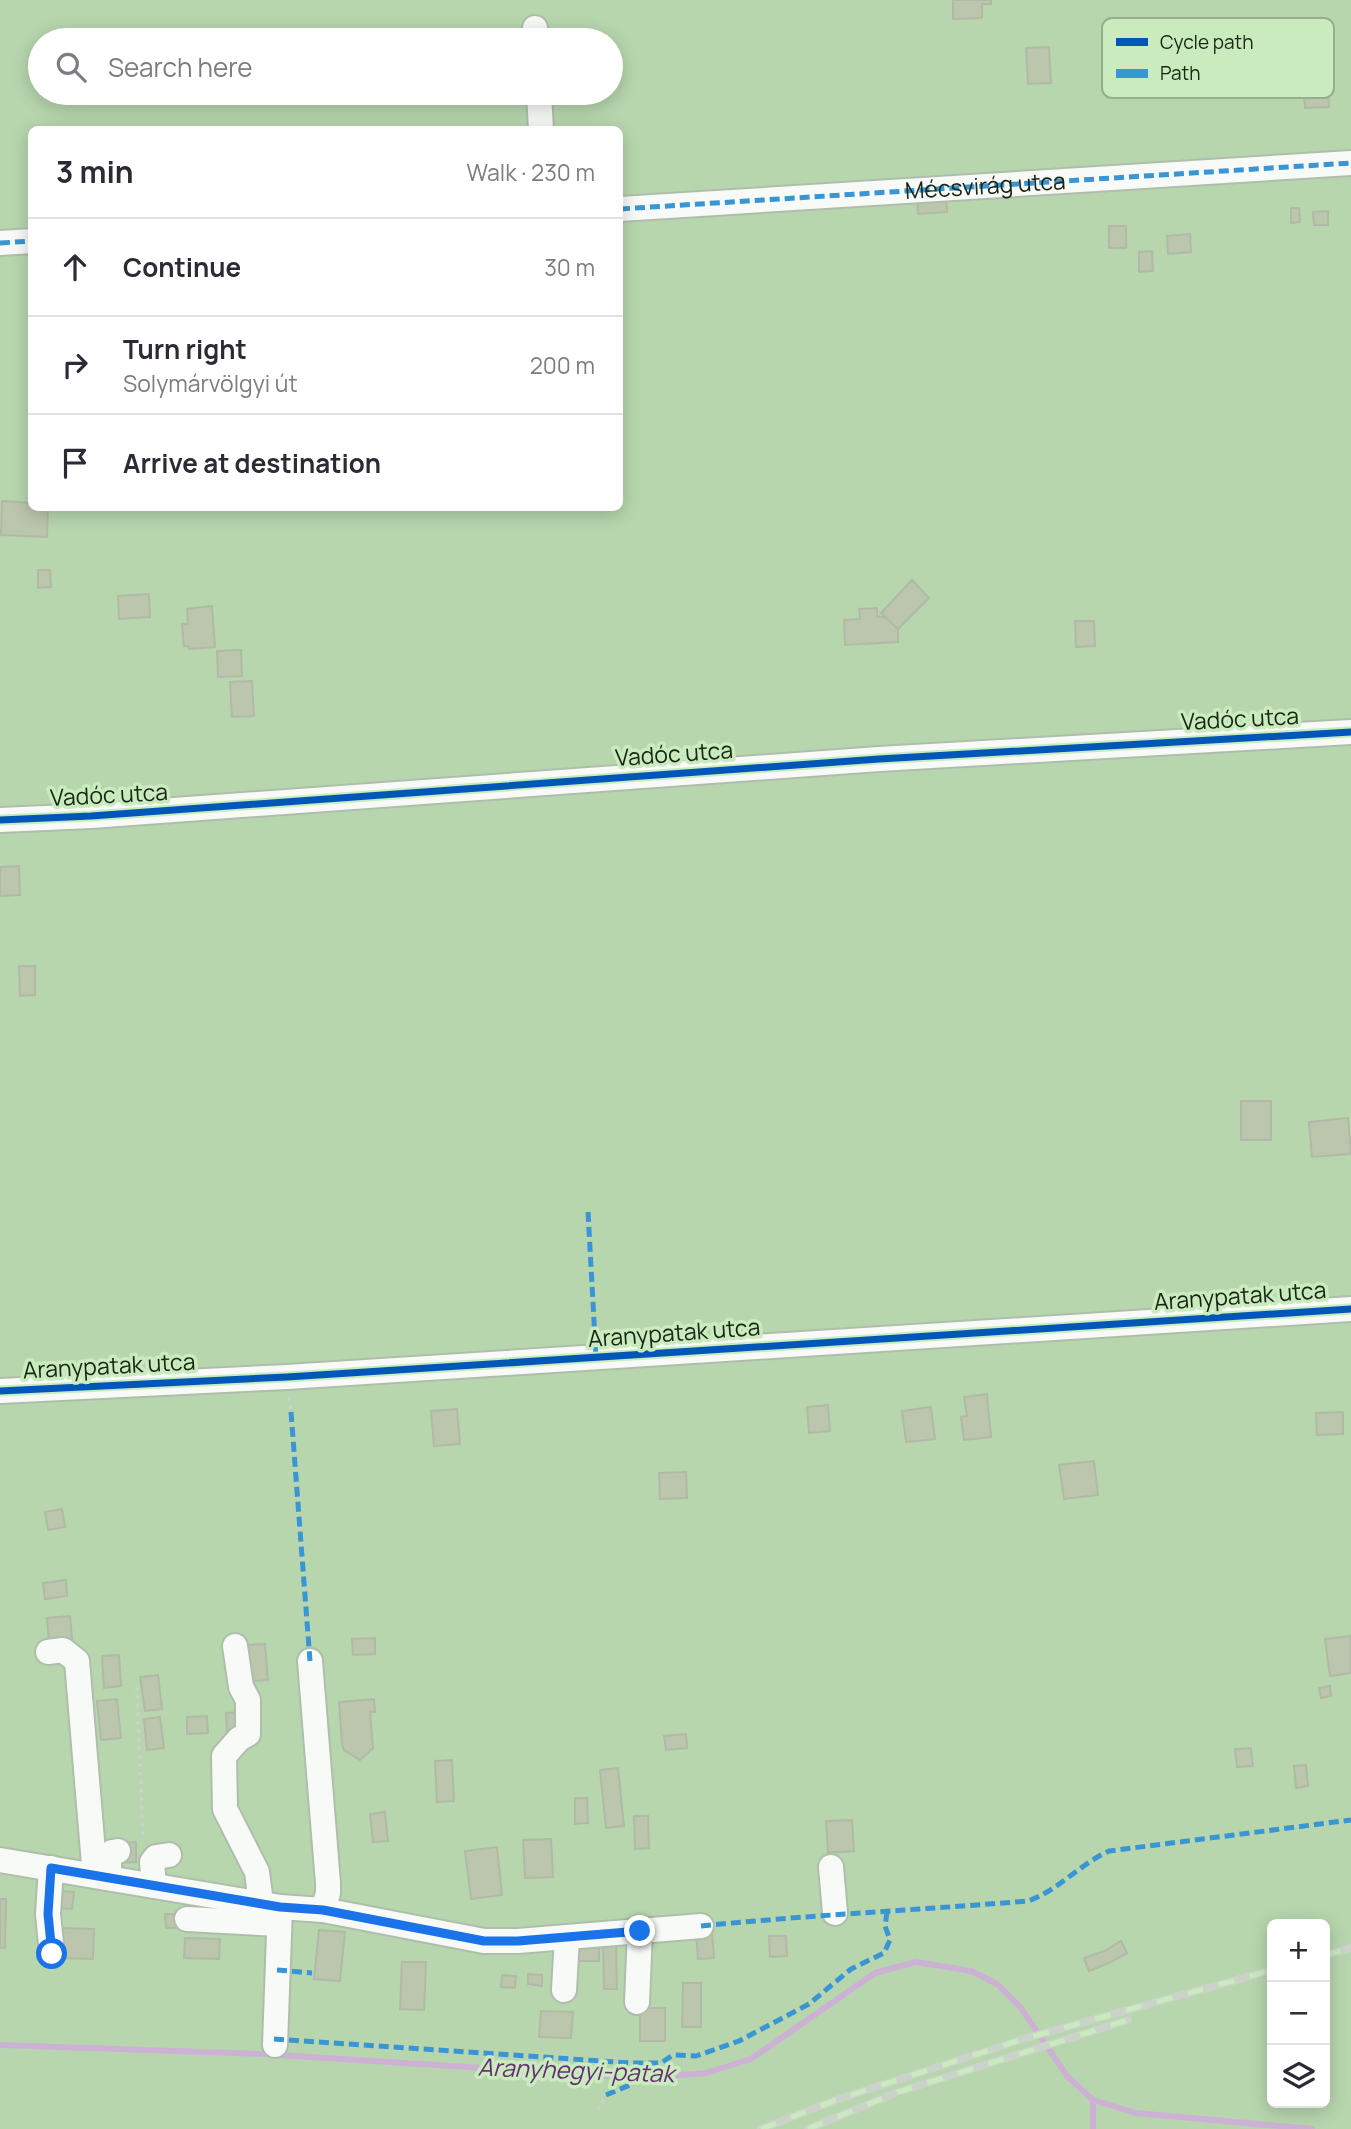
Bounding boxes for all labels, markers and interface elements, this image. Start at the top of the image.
legend [1102,18,1334,98]
search box [28,28,623,105]
text: Cycle path [1160,29,1254,55]
icon: search [52,48,90,86]
text: Search here [108,49,253,85]
text: Path [1160,60,1200,86]
text: 3 min [56,151,134,192]
text: Walk · 230 m [467,156,595,188]
street label: Mécsvirág utca [904,164,1067,206]
icon: ahead [56,248,94,286]
text: Continue [123,249,241,285]
text: 30 m [544,251,595,283]
text: Turn right [123,331,247,367]
icon: right [56,346,94,384]
text: 200 m [530,349,595,381]
text: Solymárvölgyi út [123,367,298,399]
icon: arrive [56,444,94,482]
text: Arrive at destination [123,445,381,481]
street label: Vadóc utca [1180,699,1300,737]
street label: Vadóc utca [614,733,734,773]
street label: Vadóc utca [49,775,169,813]
street label: Aranypatak utca [1153,1273,1327,1317]
street label: Aranypatak utca [587,1310,761,1354]
street label: Aranypatak utca [22,1345,196,1385]
route end [624,1915,655,1946]
map controls [1267,1919,1330,2108]
button: + [1267,1919,1330,1982]
route start [36,1938,67,1969]
button: − [1267,1982,1330,2045]
button: layers [1267,2045,1330,2108]
water label: Aranyhegyi-patak [477,2050,678,2090]

